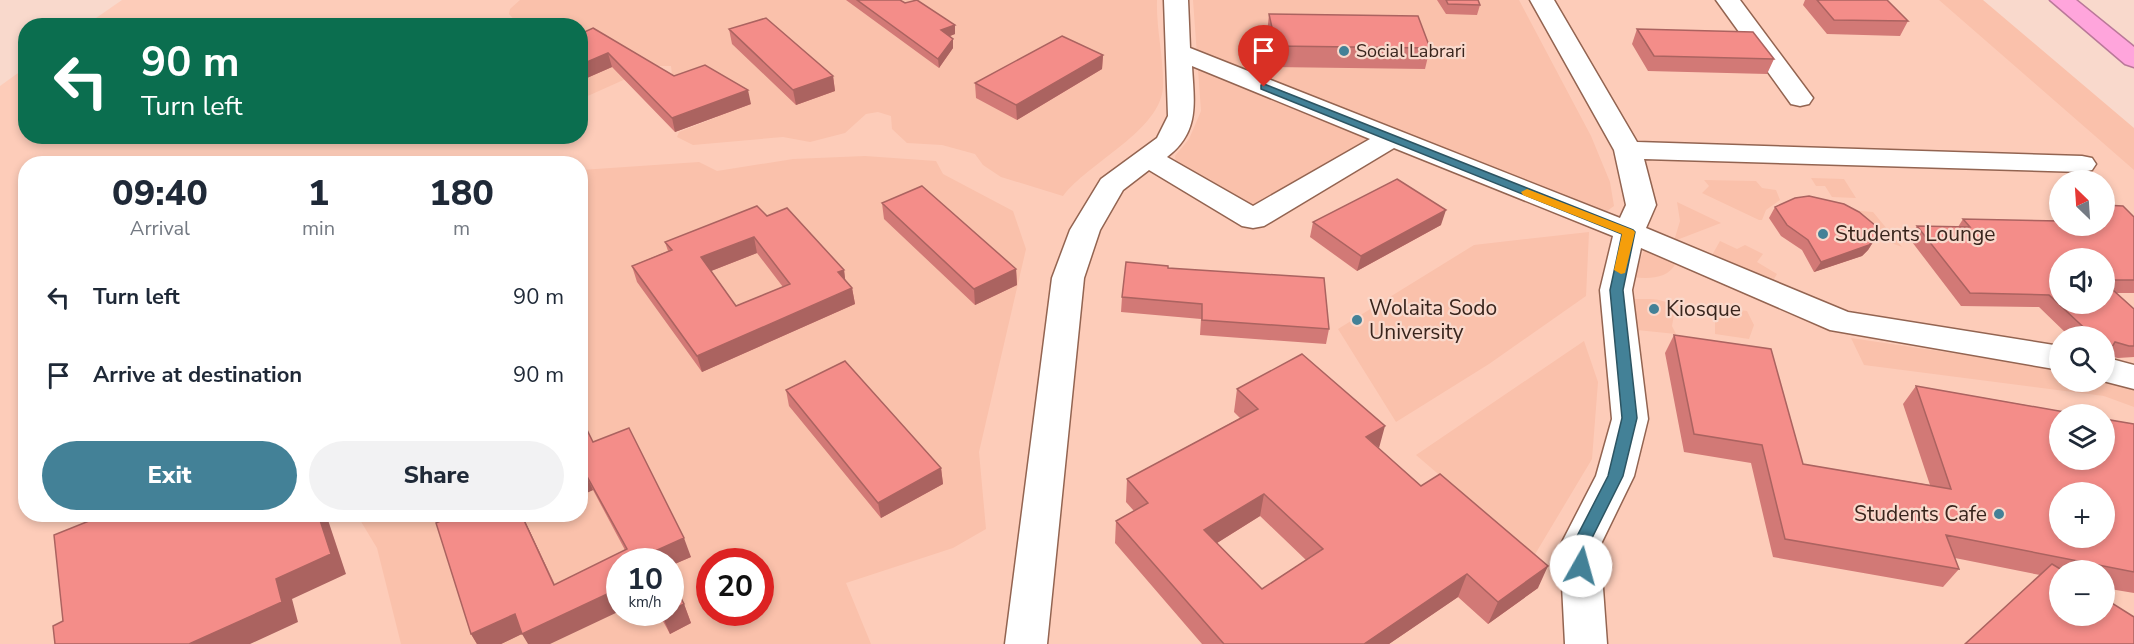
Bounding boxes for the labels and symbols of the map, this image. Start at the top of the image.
pin [1238,25,1289,87]
place label: Social Labrari [1356,39,1465,63]
marker: Social Labrari [1337,44,1351,58]
north arrow [2049,170,2115,236]
place label: Students Lounge [1835,220,1995,248]
marker: Students Lounge [1816,227,1830,241]
place label: Wolaita Sodo University [1369,294,1497,346]
place label: Kiosque [1666,295,1741,323]
marker: Kiosque [1647,302,1661,316]
marker: Wolaita Sodo University [1350,313,1364,327]
place label: Students Cafe [1854,500,1987,528]
marker: Students Cafe [1992,507,2006,521]
position arrow [1549,534,1613,598]
speed limit sign: 20 [696,548,774,626]

